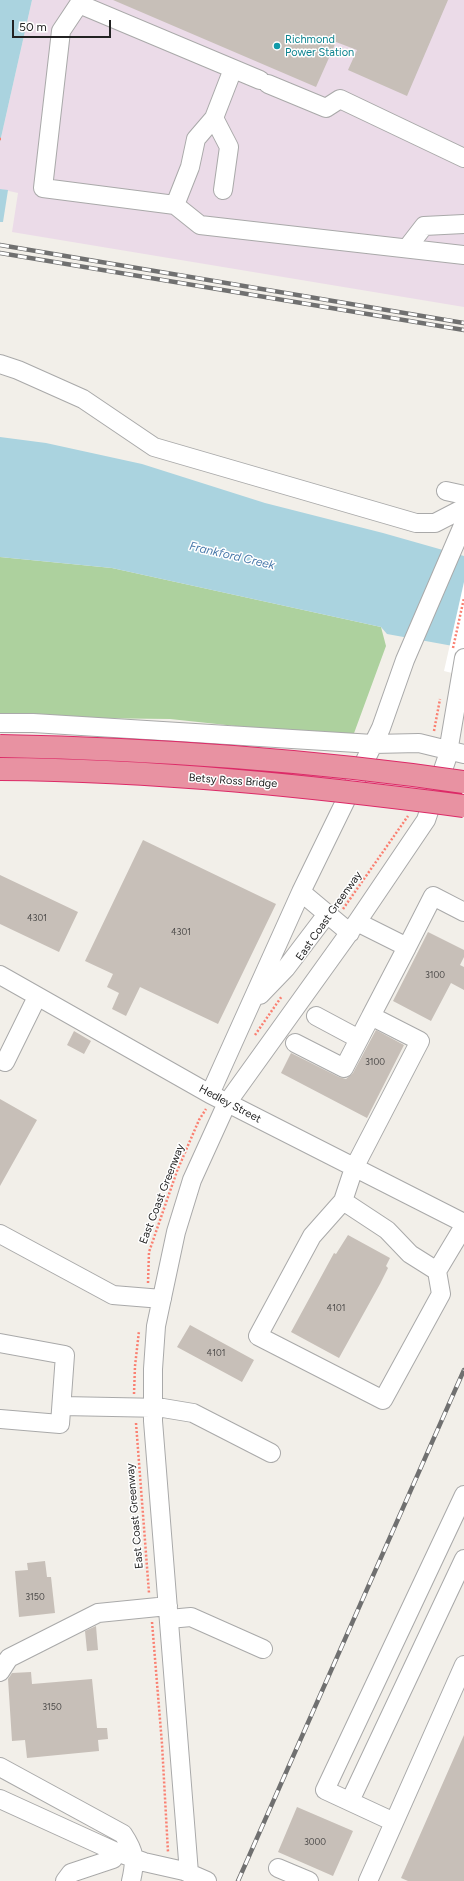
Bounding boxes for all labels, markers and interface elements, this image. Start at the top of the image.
scale bar [14,12,113,38]
text: 50 m [19,20,47,34]
place label: Richmond Power Station [285,33,354,59]
marker: Richmond Power Station [272,41,282,51]
water label: Frankford Creek [188,539,276,573]
street label: Betsy Ross Bridge [188,771,278,791]
street label: East Coast Greenway [293,869,365,963]
house number: 4301 [27,913,47,923]
house number: 4301 [171,927,191,937]
house number: 3100 [425,970,445,980]
house number: 3100 [365,1057,385,1067]
street label: Hedley Street [197,1082,263,1126]
street label: East Coast Greenway [137,1142,187,1246]
house number: 4101 [327,1303,345,1313]
house number: 4101 [207,1348,225,1358]
street label: East Coast Greenway [124,1463,146,1569]
house number: 3150 [25,1592,45,1602]
house number: 3150 [42,1702,62,1712]
house number: 3000 [304,1837,326,1847]

